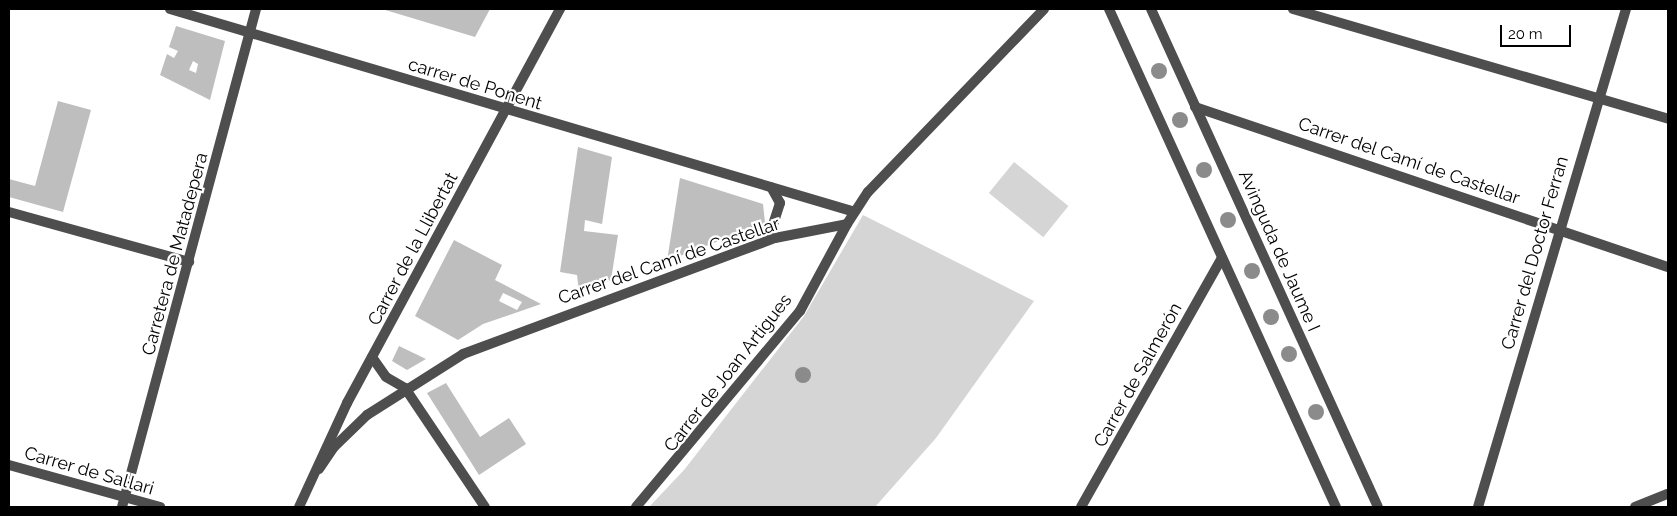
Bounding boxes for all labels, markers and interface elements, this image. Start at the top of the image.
scale bar [1502,15,1573,47]
text: 20 m [1508,25,1543,43]
street label: carrer de Ponent [405,53,545,115]
street label: Carrer del Camí de Castellar [1295,113,1523,209]
street label: Carretera de Matadepera [137,150,213,358]
street label: Carrer del Doctor Ferran [1497,153,1573,353]
street label: Avinguda de Jaume I [1234,167,1324,335]
street label: Carrer de la Llibertat [363,169,463,329]
street label: Carrer del Camí de Castellar [555,213,783,309]
street label: Carrer de Joan Artigues [659,289,797,457]
street label: Carrer de Salmerón [1089,299,1187,451]
street label: Carrer de Sal·lari [22,442,156,500]

